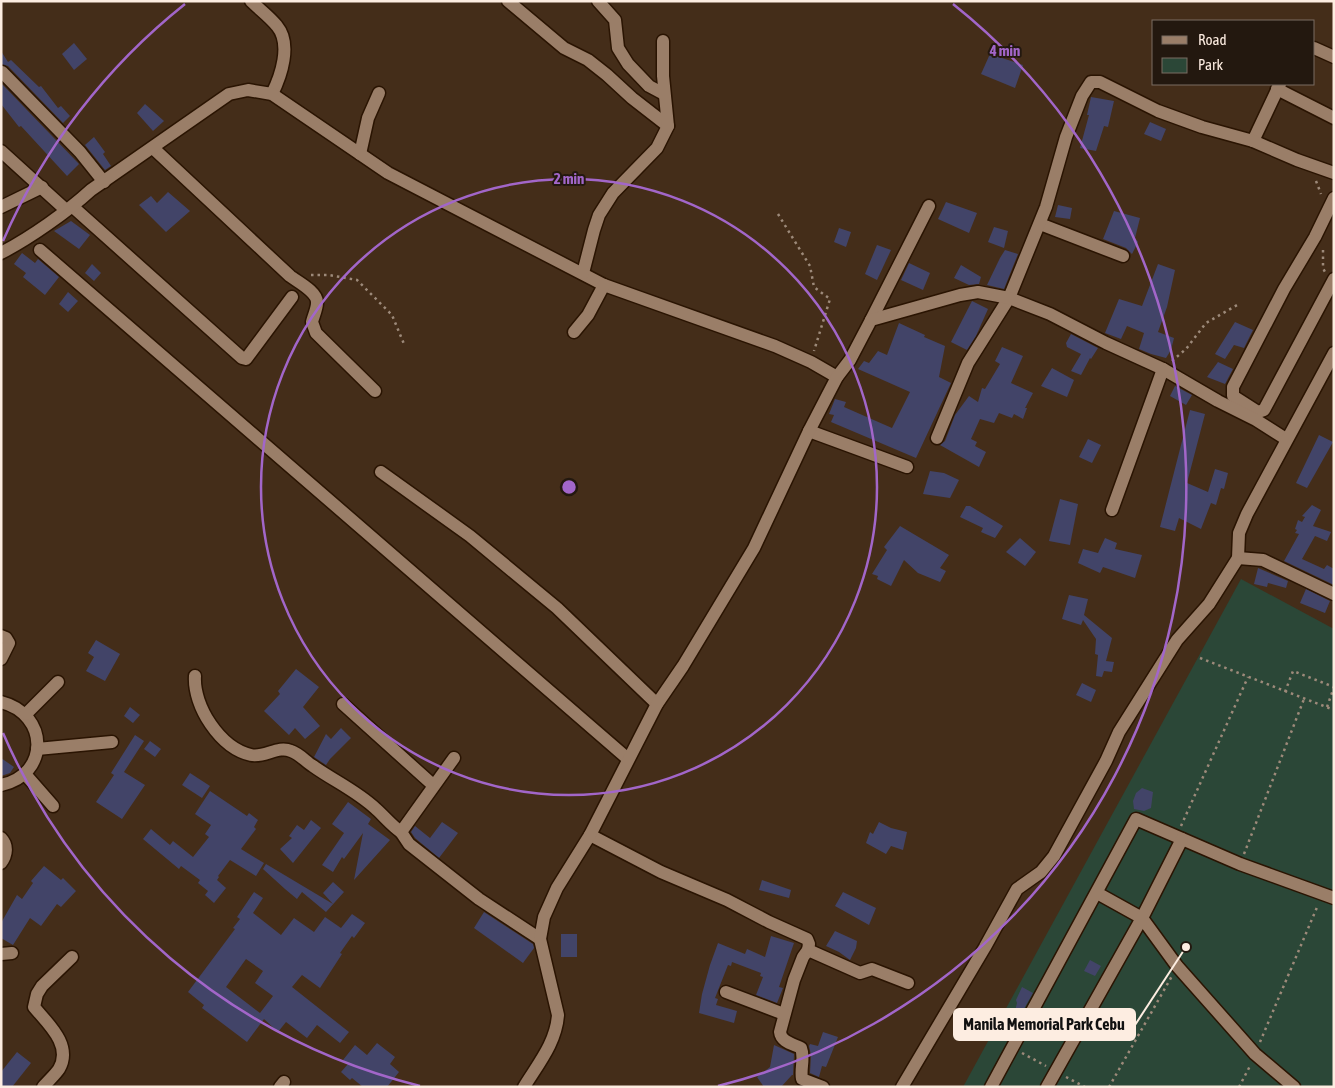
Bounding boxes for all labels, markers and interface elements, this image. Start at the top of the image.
legend [1152,20,1315,85]
text: Road [1198,31,1227,48]
text: 4 min [989,42,1020,59]
text: Park [1198,56,1223,73]
text: 2 min [554,170,584,187]
centre of rings [560,478,578,496]
callout: Manila Memorial Park Cebu [954,1009,1135,1040]
text: Manila Memorial Park Cebu [963,1015,1125,1033]

